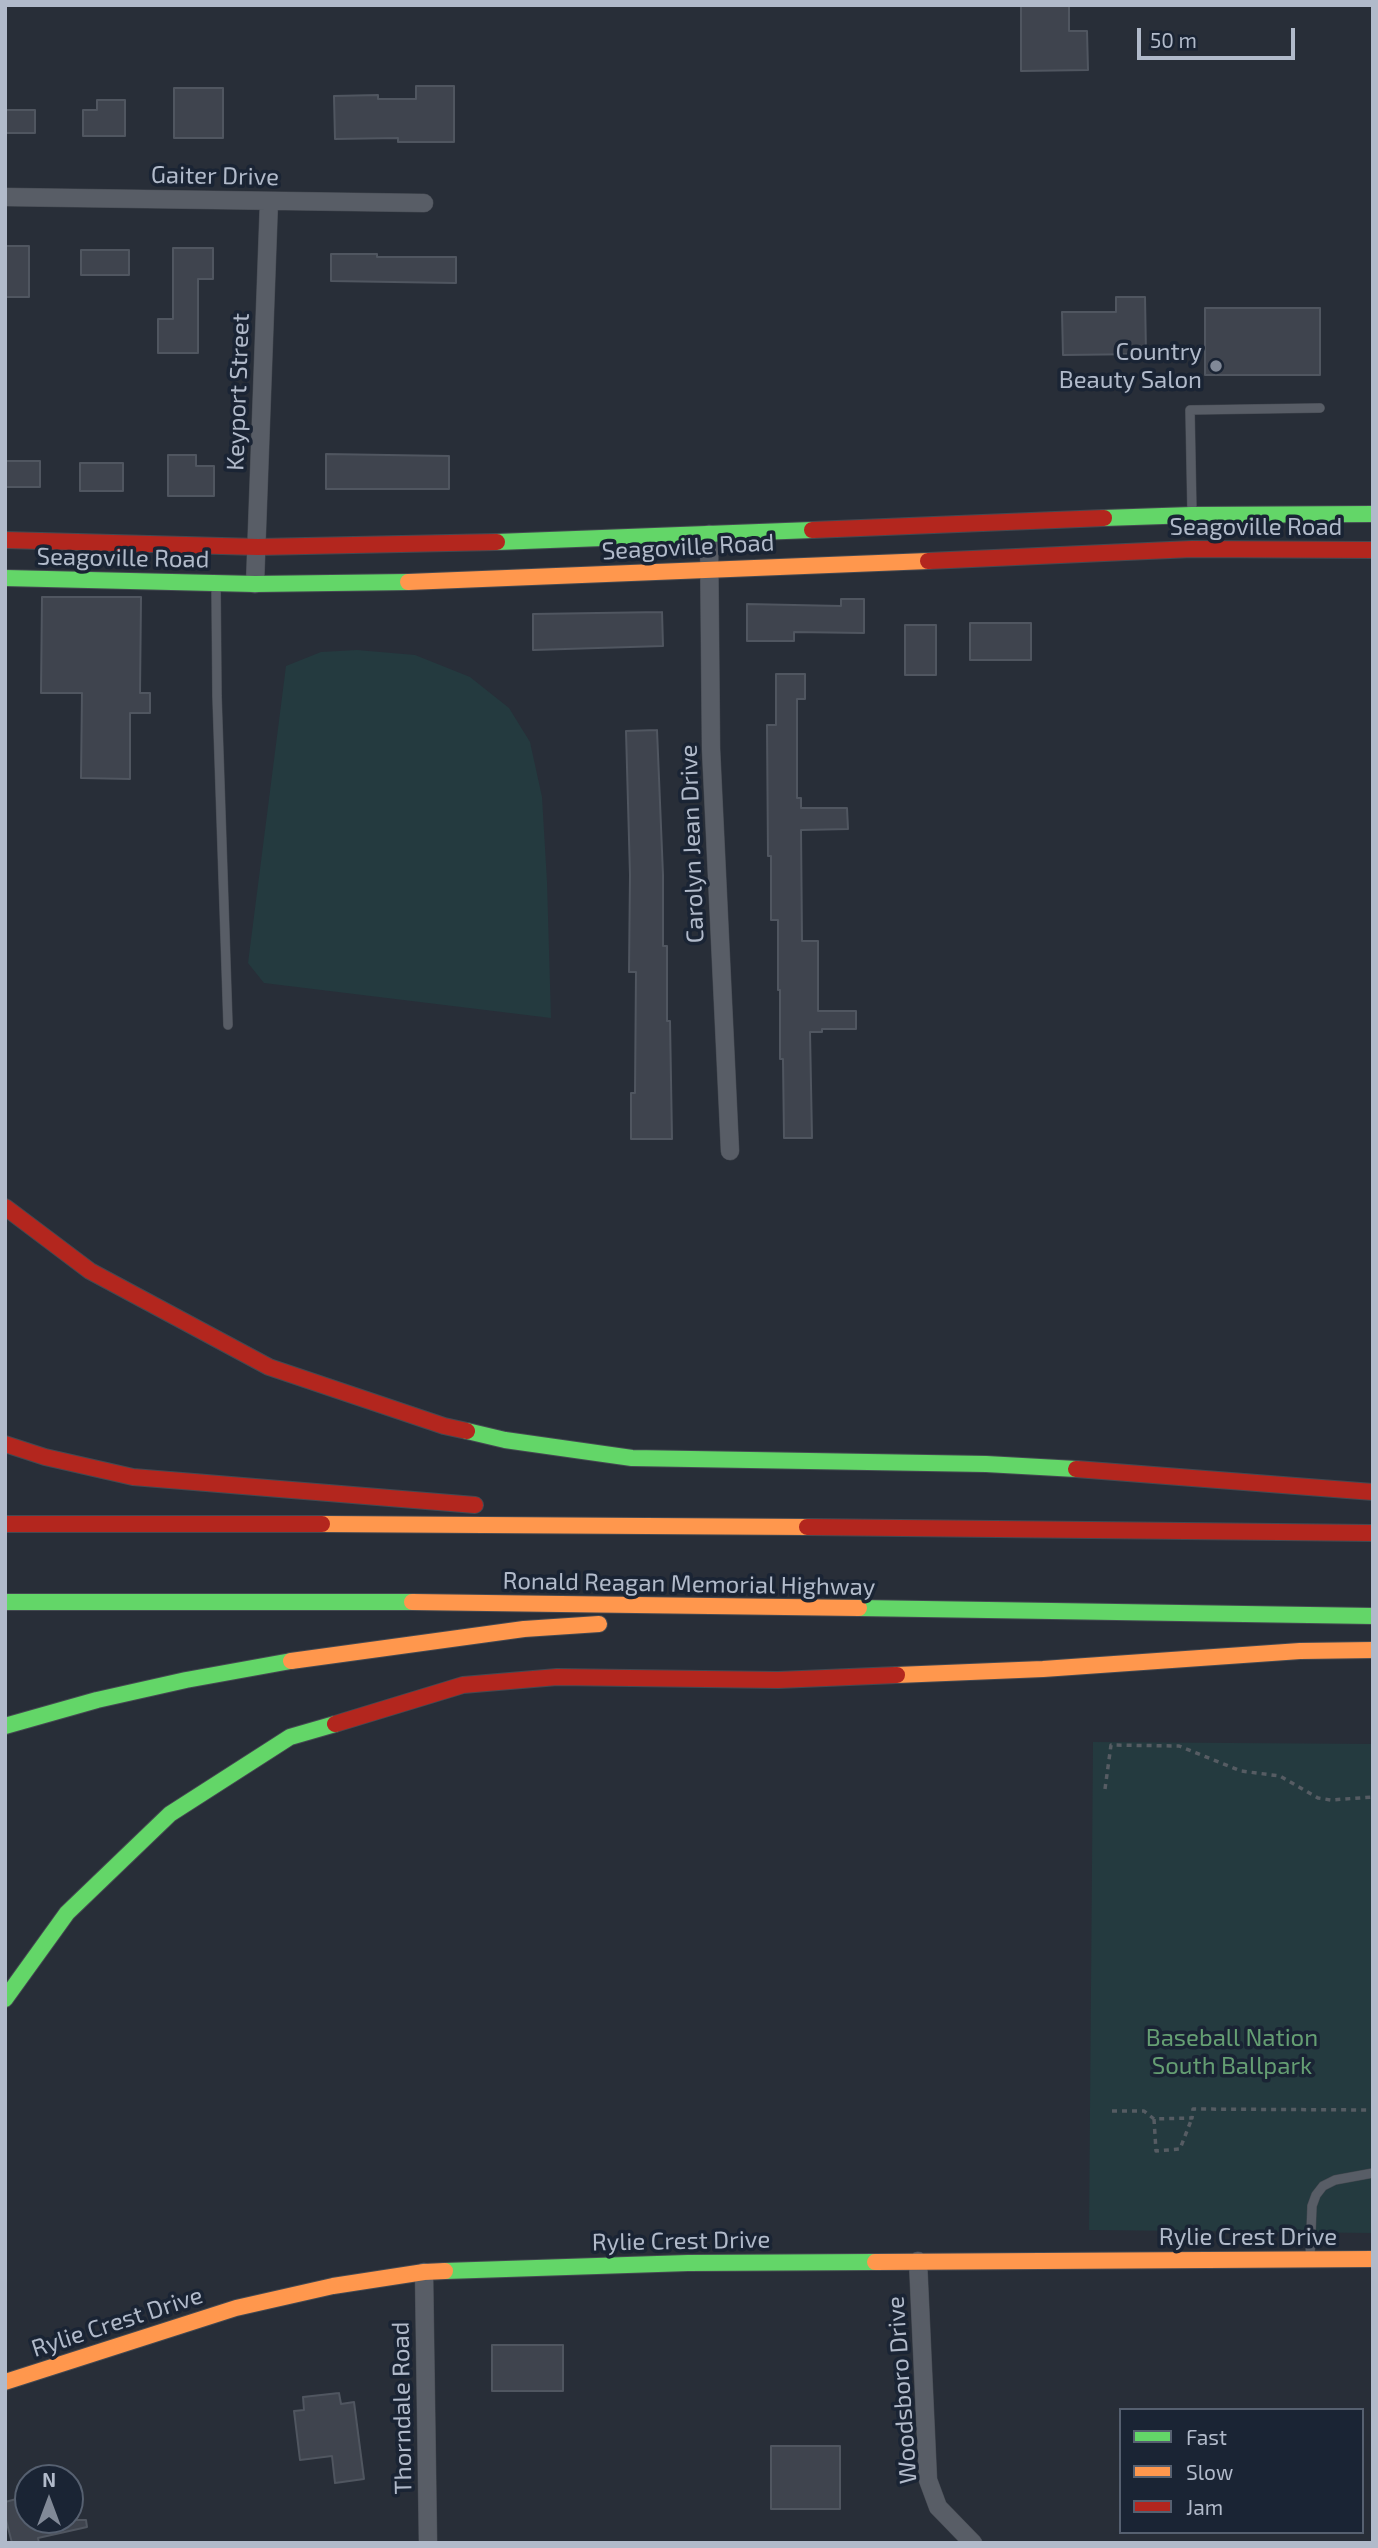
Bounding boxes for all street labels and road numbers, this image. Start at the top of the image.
street label: Gaiter Drive [151,160,279,192]
street label: Keyport Street [221,313,255,471]
street label: Seagoville Road [1170,513,1342,541]
street label: Seagoville Road [601,528,775,566]
street label: Seagoville Road [36,542,210,574]
street label: Carolyn Jean Drive [674,744,710,944]
street label: Ronald Reagan Memorial Highway [502,1566,876,1602]
street label: Rylie Crest Drive [1159,2223,1337,2251]
street label: Rylie Crest Drive [592,2225,770,2257]
street label: Rylie Crest Drive [28,2281,206,2363]
street label: Woodsboro Drive [881,2295,923,2485]
street label: Thorndale Road [386,2321,418,2495]

